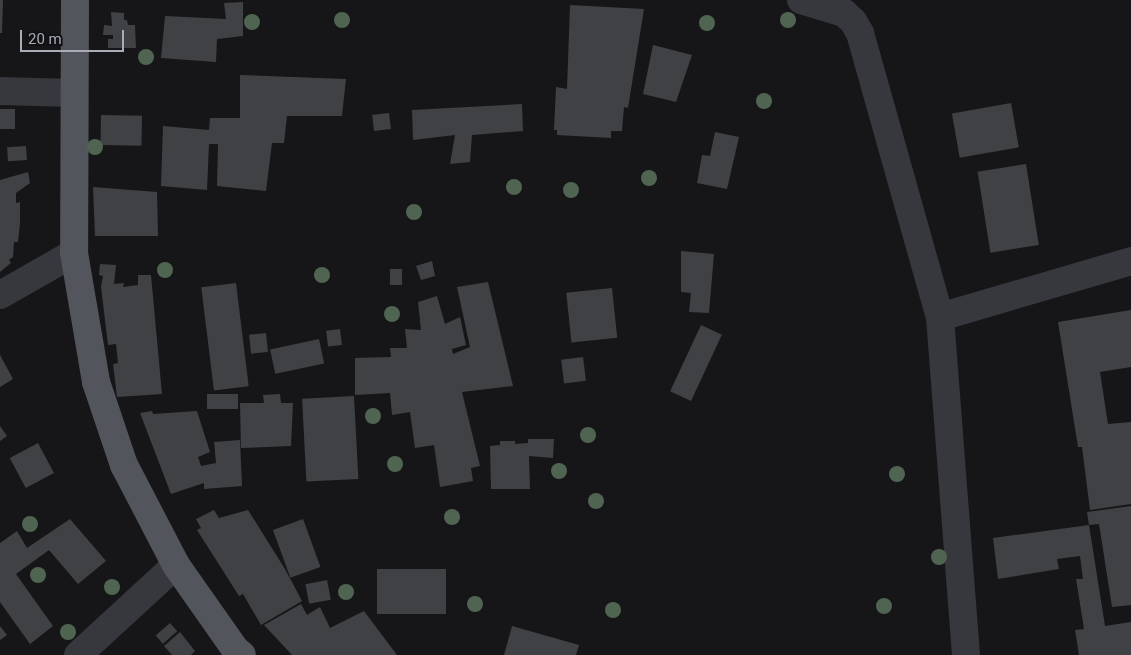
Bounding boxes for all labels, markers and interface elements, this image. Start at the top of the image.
scale bar [22,20,126,52]
text: 20 m [28,30,62,48]

